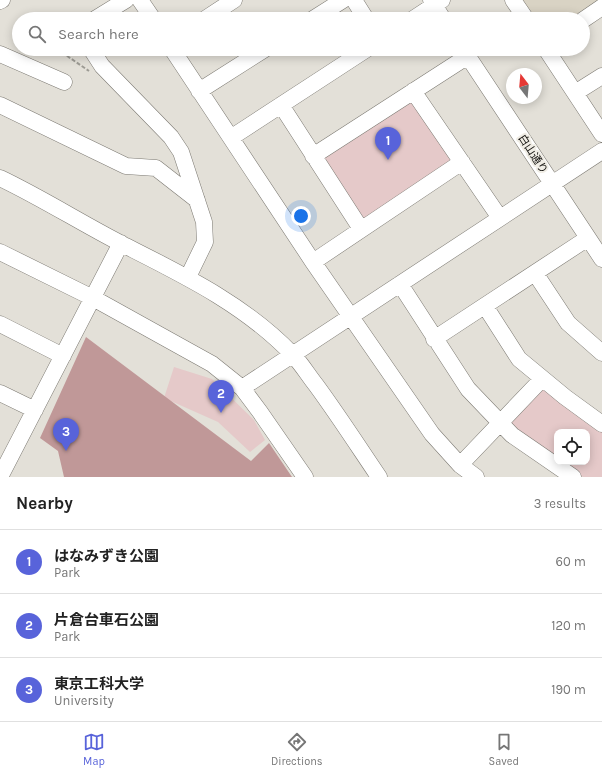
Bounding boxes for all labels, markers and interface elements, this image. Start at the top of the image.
search box [12,12,590,56]
icon: search [26,23,48,45]
text: Search here [58,25,139,43]
north arrow [506,68,542,104]
pin: 1 [375,127,401,160]
street label: 白山通り [516,132,550,176]
your location [291,206,311,226]
pin: 2 [208,380,234,413]
pin: 3 [53,418,79,451]
map controls [554,429,590,465]
button: locate [554,429,590,465]
text: Nearby [16,493,73,513]
text: 3 results [534,496,586,511]
text: はなみずき公園 [54,547,159,565]
text: 1 [27,554,31,569]
text: 60 m [556,554,586,569]
text: Park [54,565,80,580]
text: 片倉台車石公園 [54,611,159,629]
text: 2 [25,618,33,633]
text: 120 m [551,618,586,633]
text: Park [54,629,80,644]
text: 東京工科大学 [54,675,144,693]
text: 3 [25,682,33,697]
text: 190 m [551,682,586,697]
text: University [54,693,114,708]
tab: Map [83,731,105,768]
tab: Directions [271,731,323,768]
tab: Saved [489,731,519,768]

